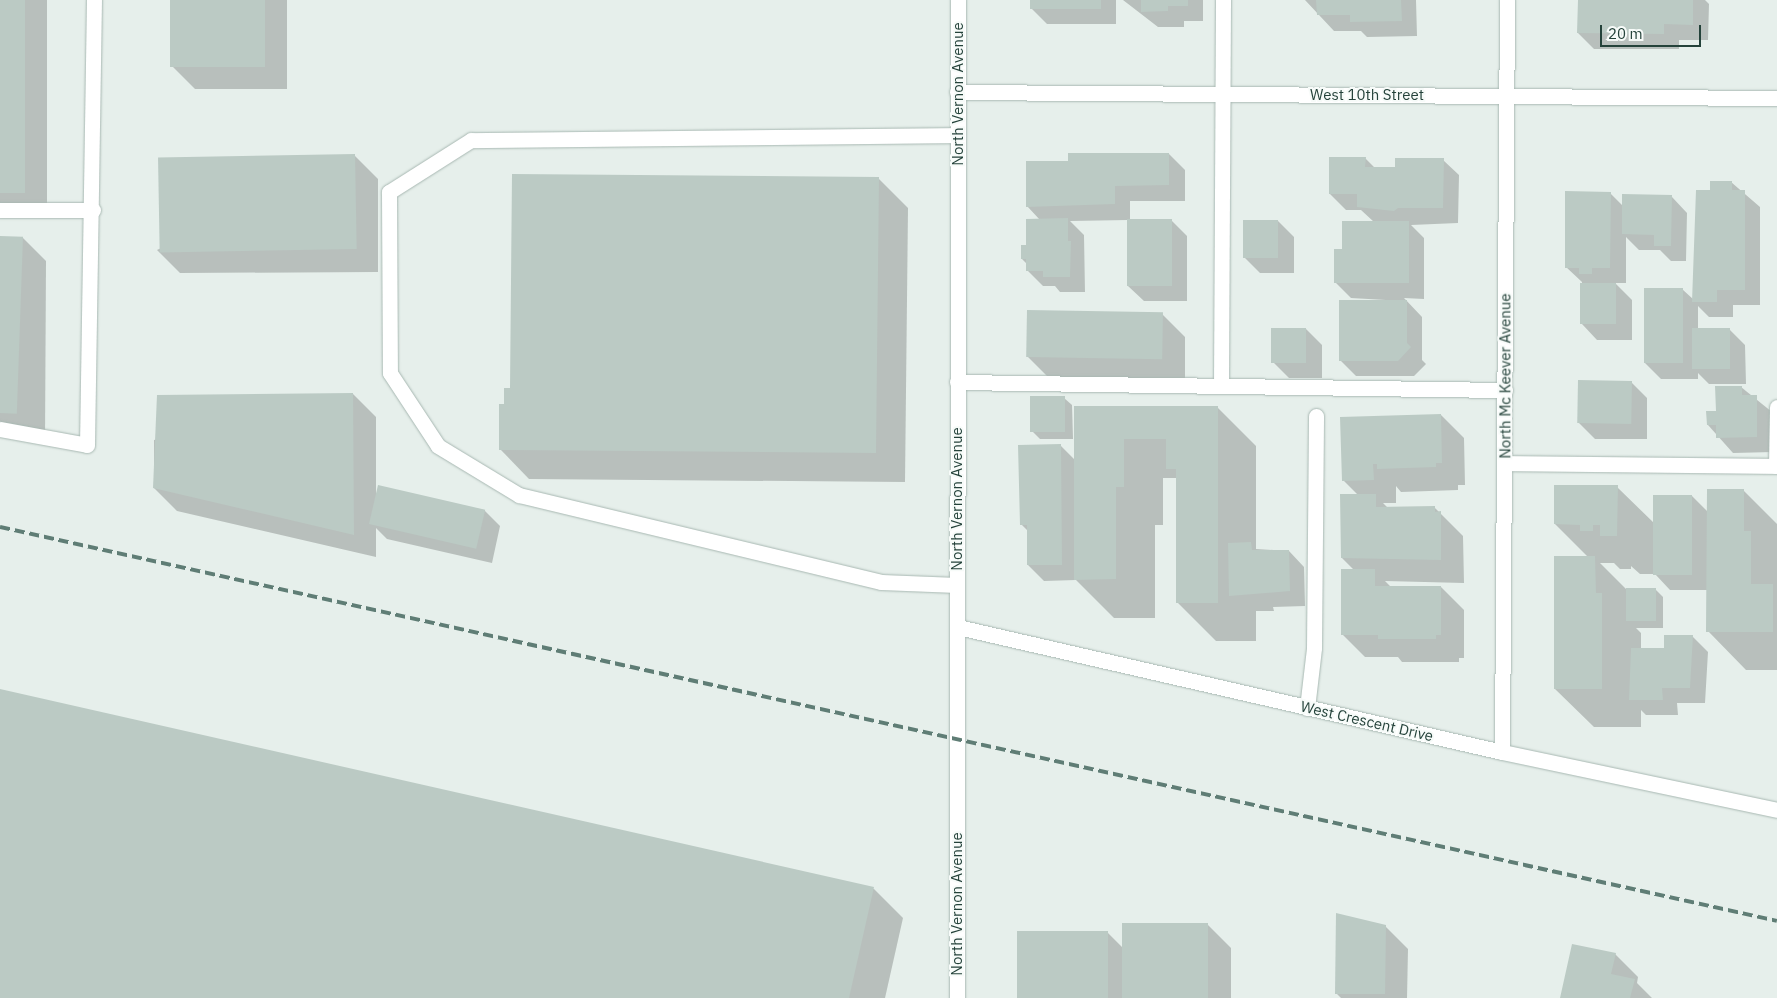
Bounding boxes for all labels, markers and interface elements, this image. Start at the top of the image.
scale bar [1602,15,1703,47]
street label: North Vernon Avenue [949,22,967,166]
text: 20 m [1608,24,1643,43]
street label: West 10th Street [1310,86,1424,104]
street label: North Mc Keever Avenue [1496,293,1514,459]
street label: North Vernon Avenue [948,427,966,571]
street label: West Crescent Drive [1299,697,1435,745]
street label: North Vernon Avenue [948,832,966,976]

